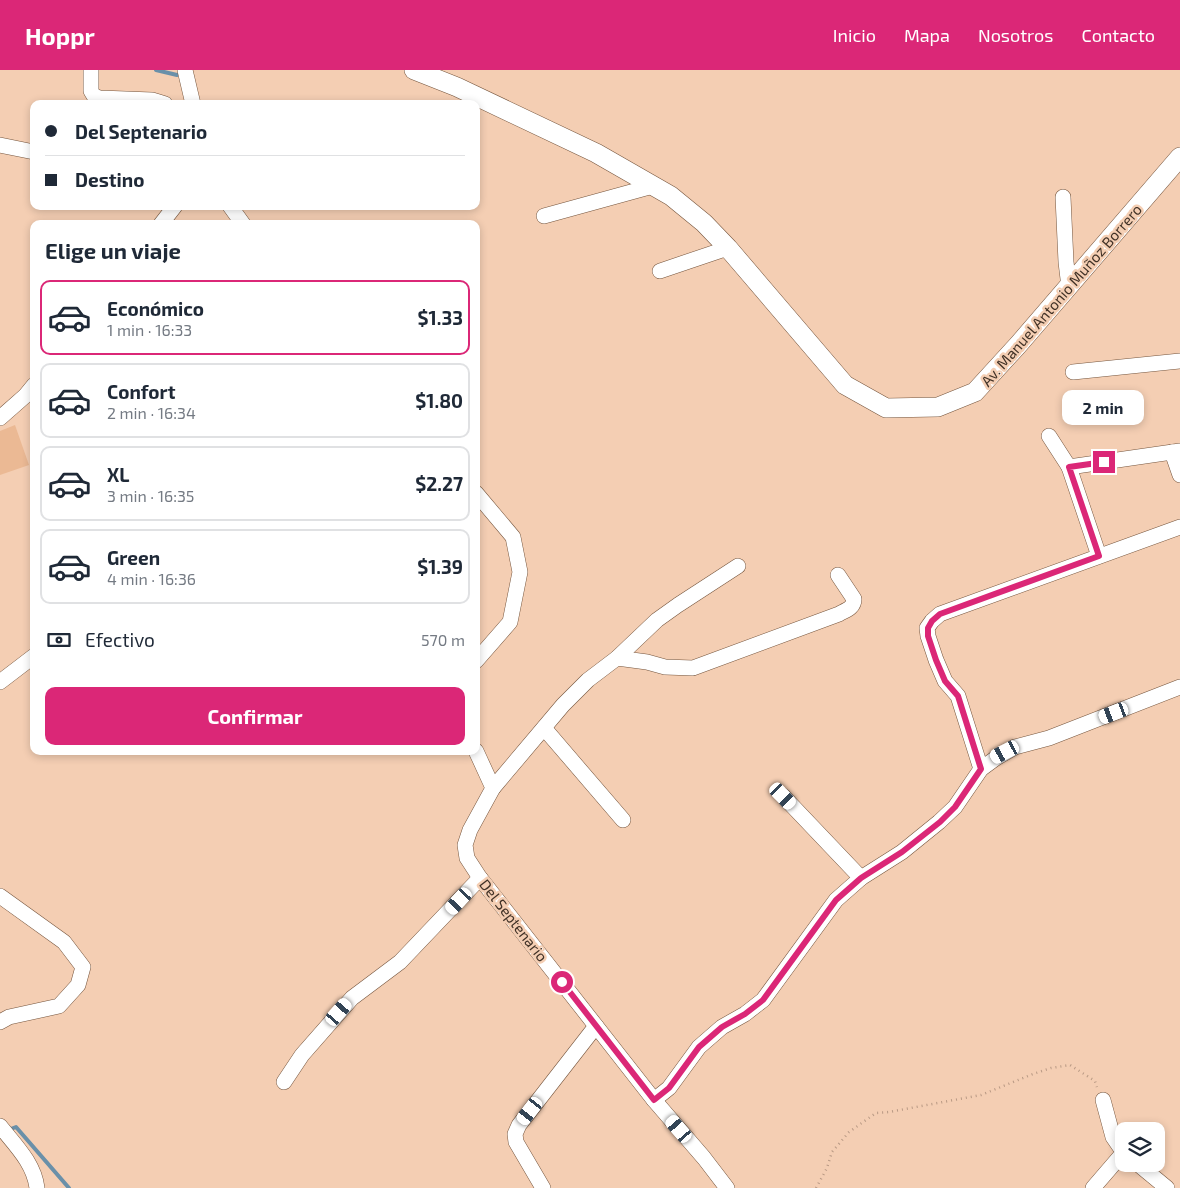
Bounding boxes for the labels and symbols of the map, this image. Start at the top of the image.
street label: Av. Manuel Antonio Muñoz Borrero [977,200,1145,390]
callout: 2 min [1063,390,1145,424]
route end [1093,451,1115,473]
car [1097,701,1130,725]
car [988,738,1021,766]
car [767,780,798,812]
street label: Del Septenario [476,875,552,965]
car [443,885,474,917]
route start [551,971,573,993]
car [323,996,354,1028]
car [514,1095,545,1127]
car [663,1113,694,1145]

